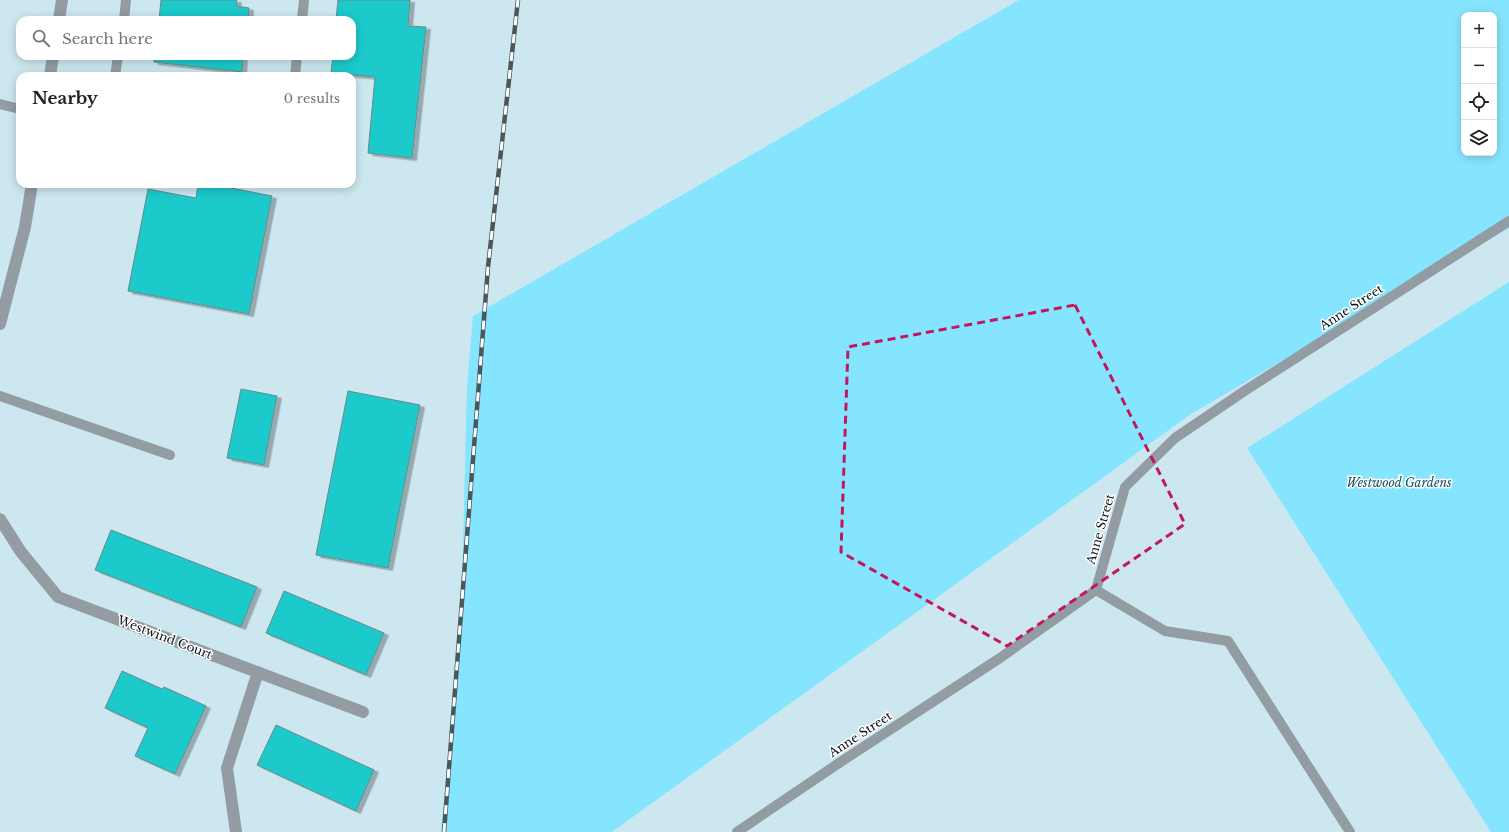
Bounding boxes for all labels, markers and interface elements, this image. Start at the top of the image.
map controls [1461,12,1497,156]
button: + [1461,12,1497,48]
search box [16,16,356,60]
icon: search [30,27,52,49]
text: Search here [62,29,153,48]
button: − [1461,48,1497,84]
button: locate [1461,84,1497,120]
text: Nearby [32,88,98,109]
text: 0 results [284,90,340,107]
button: layers [1461,120,1497,156]
street label: Anne Street [1316,281,1386,334]
park label: Westwood Gardens [1346,475,1452,490]
street label: Anne Street [1083,492,1117,567]
street label: Westwind Court [115,612,215,662]
street label: Anne Street [825,708,895,761]

